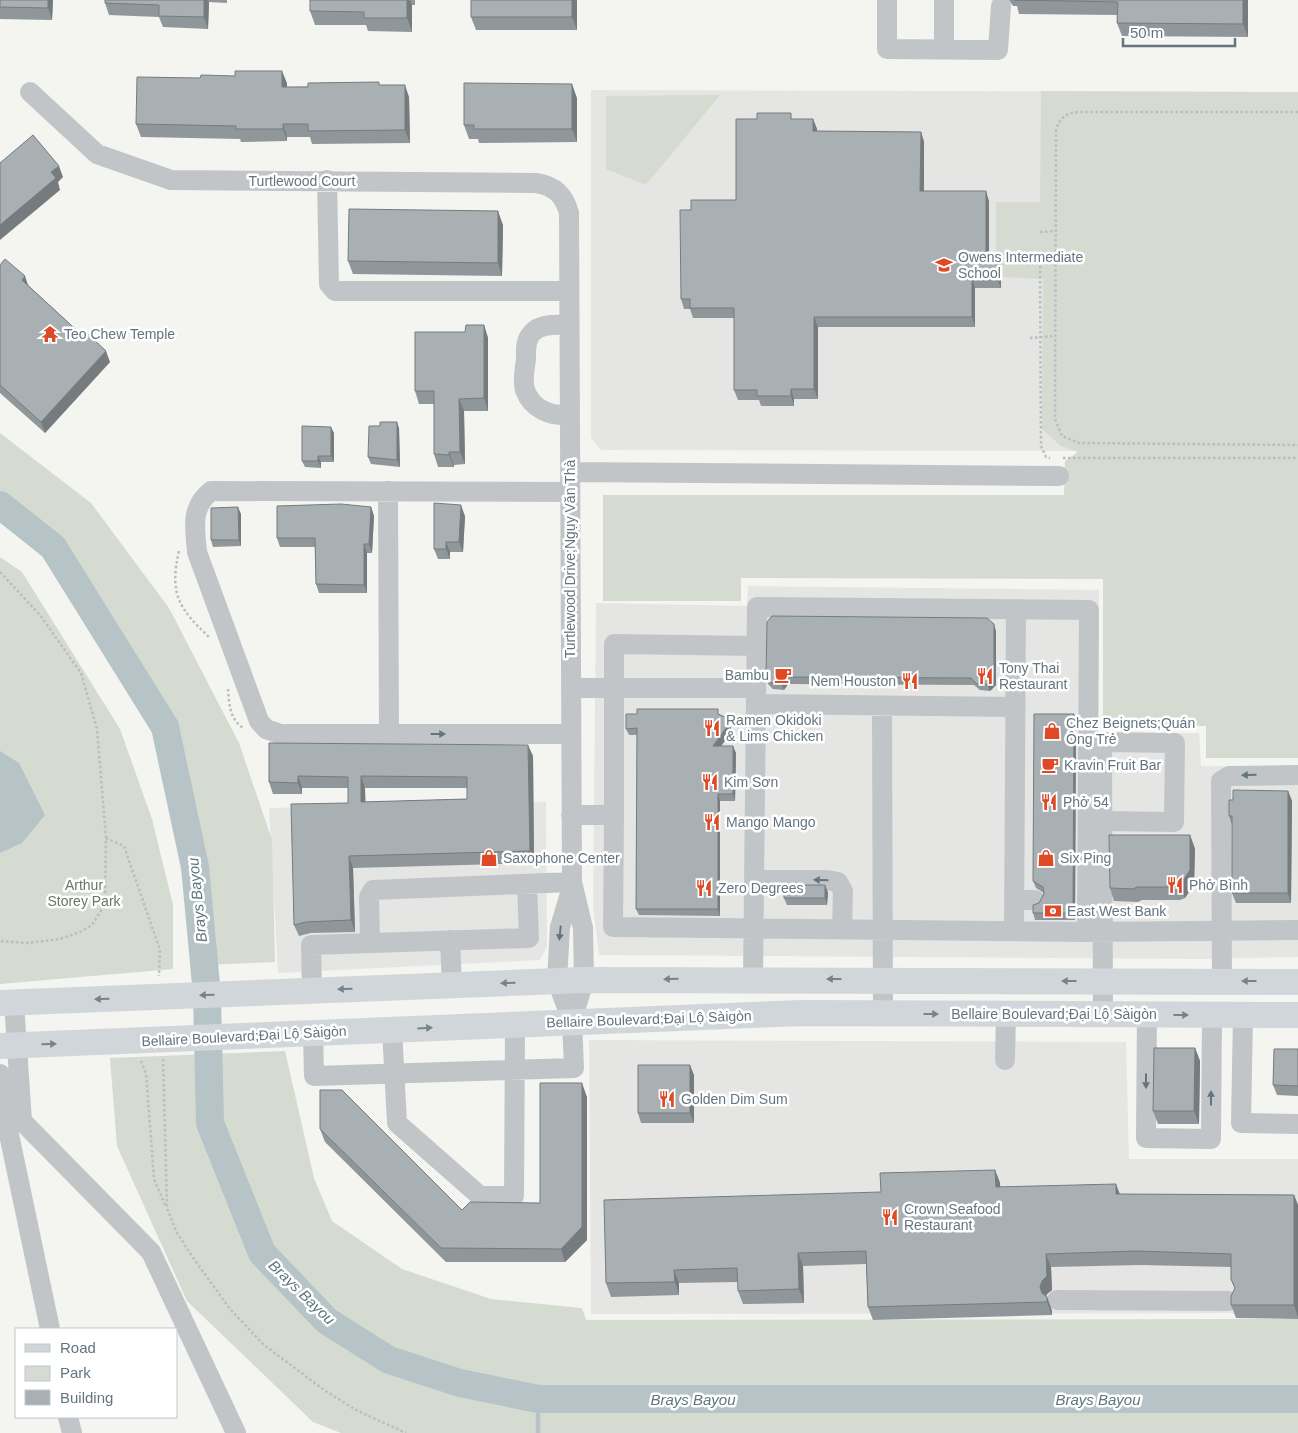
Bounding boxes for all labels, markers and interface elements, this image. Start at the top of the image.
scale bar [1123,15,1236,47]
text: 50 m [1130,24,1163,41]
street label: Turtlewood Court [249,173,356,189]
place label: Owens Intermediate School [958,249,1083,281]
school or university icon: Owens Intermediate School [934,255,954,275]
temple icon: Teo Chew Temple [40,324,60,344]
place label: Teo Chew Temple [64,326,175,342]
street label: Turtlewood Drive;Ngụy Văn Thà [562,460,578,658]
place label: Tony Thai Restaurant [999,660,1068,692]
cafe icon: Bambu [773,665,793,685]
restaurant icon: Tony Thai Restaurant [975,666,995,686]
place label: Bambu [725,667,769,683]
restaurant icon: Nem Houston [900,671,920,691]
place label: Nem Houston [810,673,896,689]
place label: Ramen Okidoki & Lims Chicken [726,712,823,744]
place label: Chez Beignets;Quán Ông Trẻ [1066,715,1195,747]
restaurant icon: Ramen Okidoki & Lims Chicken [702,718,722,738]
shop icon: Chez Beignets;Quán Ông Trẻ [1042,721,1062,741]
one-way arrow [430,730,446,738]
cafe icon: Kravin Fruit Bar [1040,755,1060,775]
place label: Kravin Fruit Bar [1064,757,1162,773]
one-way arrow [1241,771,1257,779]
restaurant icon: Kim Sơn [700,772,720,792]
place label: Kim Sơn [724,774,778,790]
restaurant icon: Phở 54 [1039,792,1059,812]
place label: Phở 54 [1063,794,1109,810]
restaurant icon: Mango Mango [702,812,722,832]
place label: Mango Mango [726,814,816,830]
shop icon: Saxophone Center [479,848,499,868]
shop icon: Six Ping [1036,848,1056,868]
place label: Saxophone Center [503,850,620,866]
place label: Six Ping [1060,850,1111,866]
water label: Brays Bayou [184,856,210,943]
restaurant icon: Phở Bình [1165,875,1185,895]
one-way arrow [812,876,828,884]
park label: Arthur Storey Park [47,877,122,909]
place label: Phở Bình [1189,877,1248,893]
restaurant icon: Zero Degrees [694,878,714,898]
place label: Zero Degrees [718,880,804,896]
bank icon: East West Bank [1043,901,1063,921]
place label: East West Bank [1067,903,1167,919]
one-way arrow [556,926,564,942]
one-way arrow [663,975,679,983]
one-way arrow [826,975,842,983]
one-way arrow [1061,976,1077,984]
one-way arrow [1241,977,1257,985]
one-way arrow [500,979,516,987]
one-way arrow [337,986,353,994]
one-way arrow [198,991,214,999]
one-way arrow [94,996,110,1004]
street label: Bellaire Boulevard;Đại Lộ Sàigòn [951,1006,1157,1022]
street label: Bellaire Boulevard;Đại Lộ Sàigòn [546,1007,752,1031]
one-way arrow [924,1010,940,1018]
one-way arrow [1174,1011,1190,1019]
street label: Bellaire Boulevard;Đại Lộ Sàigòn [141,1023,347,1049]
one-way arrow [418,1023,434,1031]
one-way arrow [41,1040,57,1048]
one-way arrow [1142,1073,1150,1089]
restaurant icon: Golden Dim Sum [657,1089,677,1109]
one-way arrow [1207,1090,1215,1106]
place label: Golden Dim Sum [681,1091,788,1107]
place label: Crown Seafood Restaurant [904,1201,1001,1233]
restaurant icon: Crown Seafood Restaurant [880,1207,900,1227]
water label: Brays Bayou [266,1256,339,1328]
legend [15,1328,178,1418]
text: Road [60,1339,96,1356]
text: Park [60,1364,91,1381]
text: Building [60,1389,113,1406]
water label: Brays Bayou [650,1391,736,1408]
water label: Brays Bayou [1055,1391,1141,1408]

